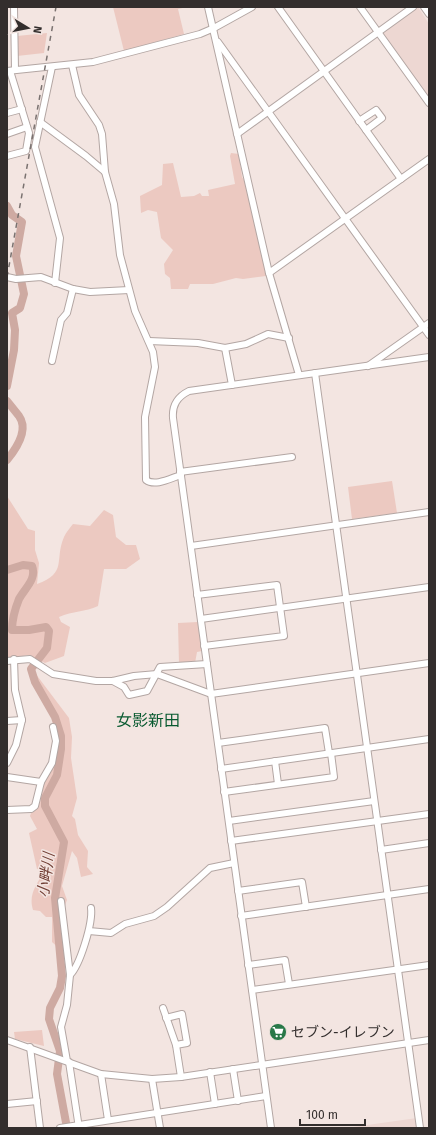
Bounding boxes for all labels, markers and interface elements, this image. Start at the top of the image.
north arrow [8,8,48,48]
text: N [30,25,44,34]
district label: 女影新田 [116,711,180,730]
water label: 小畔川 [34,849,58,899]
supermarket icon: セブン-イレブン [268,1022,288,1042]
place label: セブン-イレブン [291,1024,395,1041]
scale bar [300,1101,365,1127]
text: 100 m [306,1108,338,1122]

